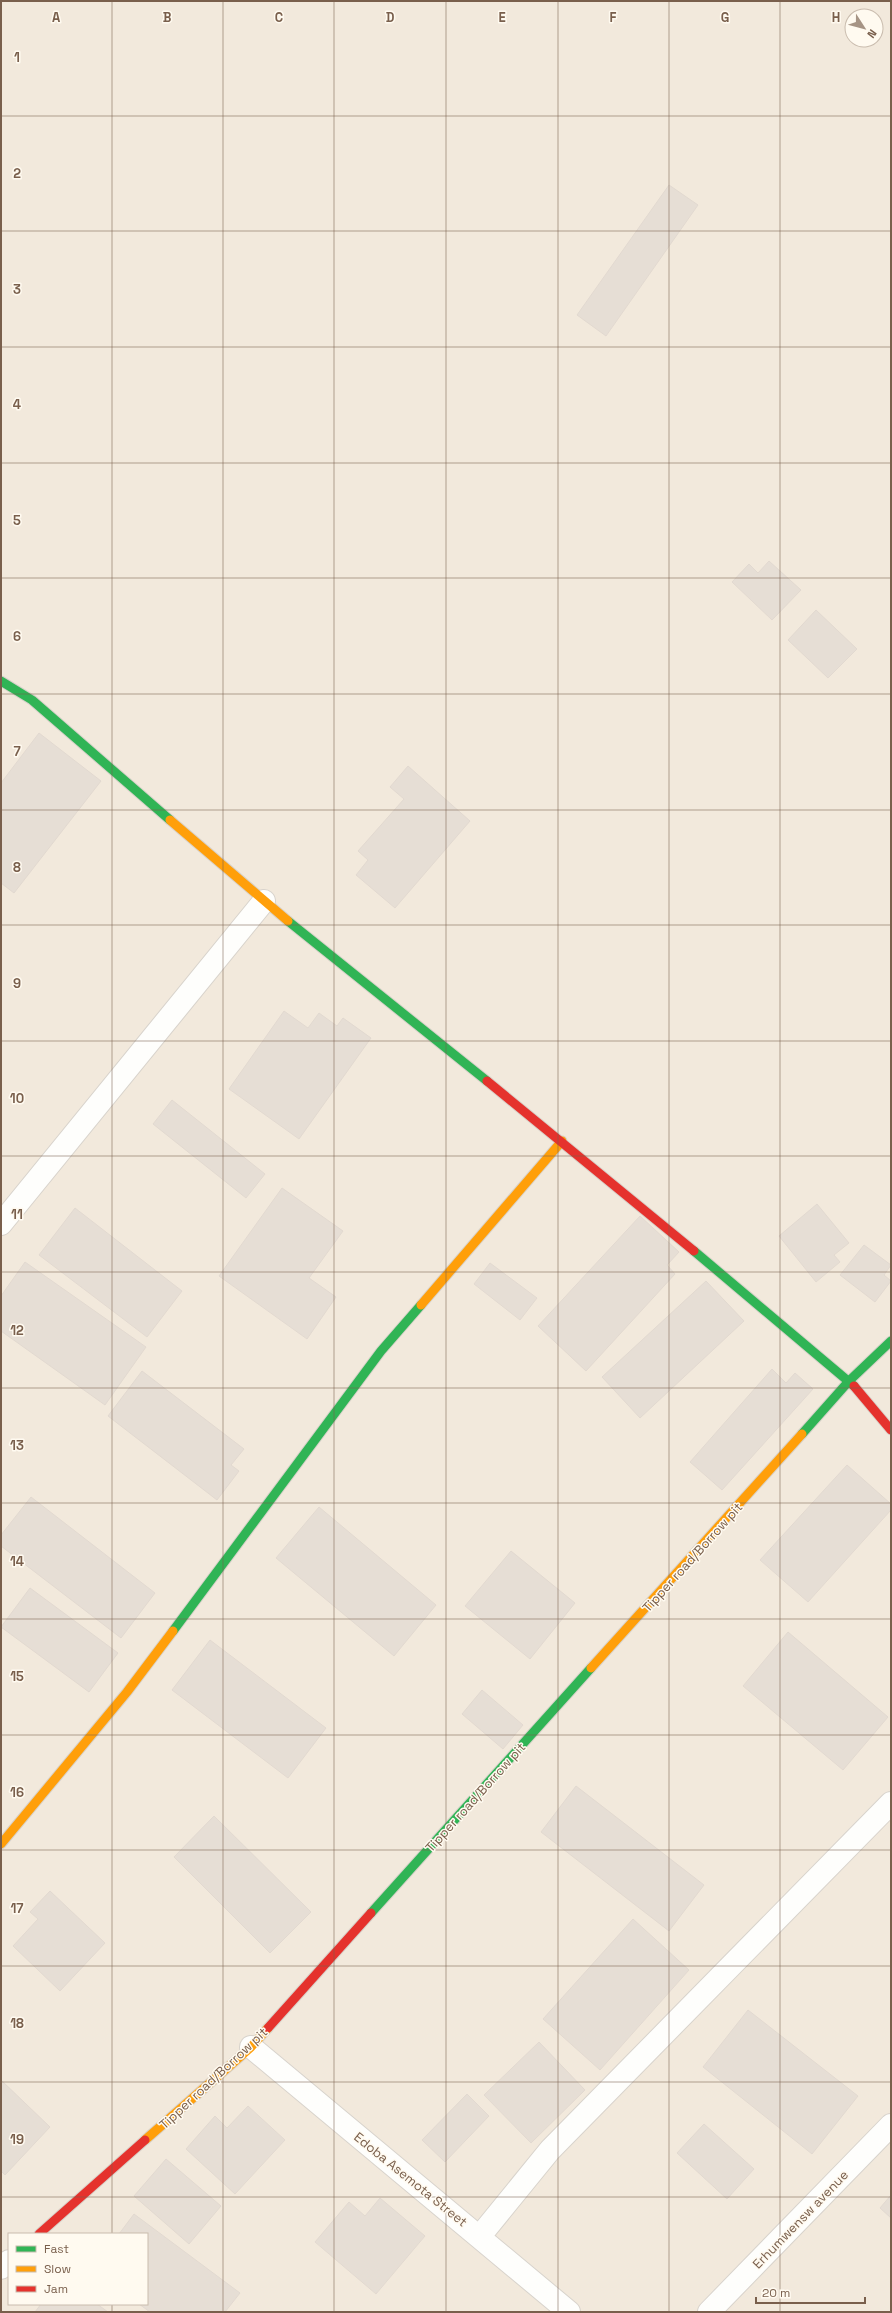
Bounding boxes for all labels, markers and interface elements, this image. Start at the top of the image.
north arrow [844,8,884,48]
text: A [52,9,61,26]
text: B [163,9,172,26]
text: C [275,9,283,26]
text: D [386,9,395,26]
text: E [498,9,506,26]
text: F [610,9,617,26]
text: G [721,9,729,26]
text: H [832,9,840,26]
text: N [864,27,880,41]
text: 1 [14,49,20,66]
text: 2 [13,165,21,182]
text: 3 [13,281,21,298]
text: 4 [13,396,21,413]
text: 5 [13,512,21,529]
text: 6 [13,628,21,645]
text: 7 [13,743,21,760]
text: 8 [13,859,21,876]
text: 9 [13,975,21,992]
text: 10 [10,1090,24,1107]
text: 11 [11,1206,23,1223]
text: 12 [10,1322,24,1339]
text: 13 [10,1437,24,1454]
street label: Tipper road/Borrow pit [639,1499,746,1616]
text: 14 [10,1553,24,1570]
text: 15 [10,1668,24,1685]
street label: Tipper road/Borrow pit [422,1739,529,1856]
text: 16 [10,1784,24,1801]
text: 17 [10,1900,24,1917]
text: 18 [10,2015,24,2032]
street label: Tipper road/Borrow pit [156,2024,271,2133]
street label: Edoba Asemota Street [351,2128,471,2230]
text: 19 [10,2131,24,2148]
street label: Erhumwensw avenue [749,2166,852,2272]
legend [8,2233,148,2305]
text: Fast [44,2241,69,2257]
text: Slow [44,2261,71,2277]
scale bar [756,2279,865,2305]
text: Jam [44,2281,68,2297]
text: 20 m [762,2285,790,2301]

